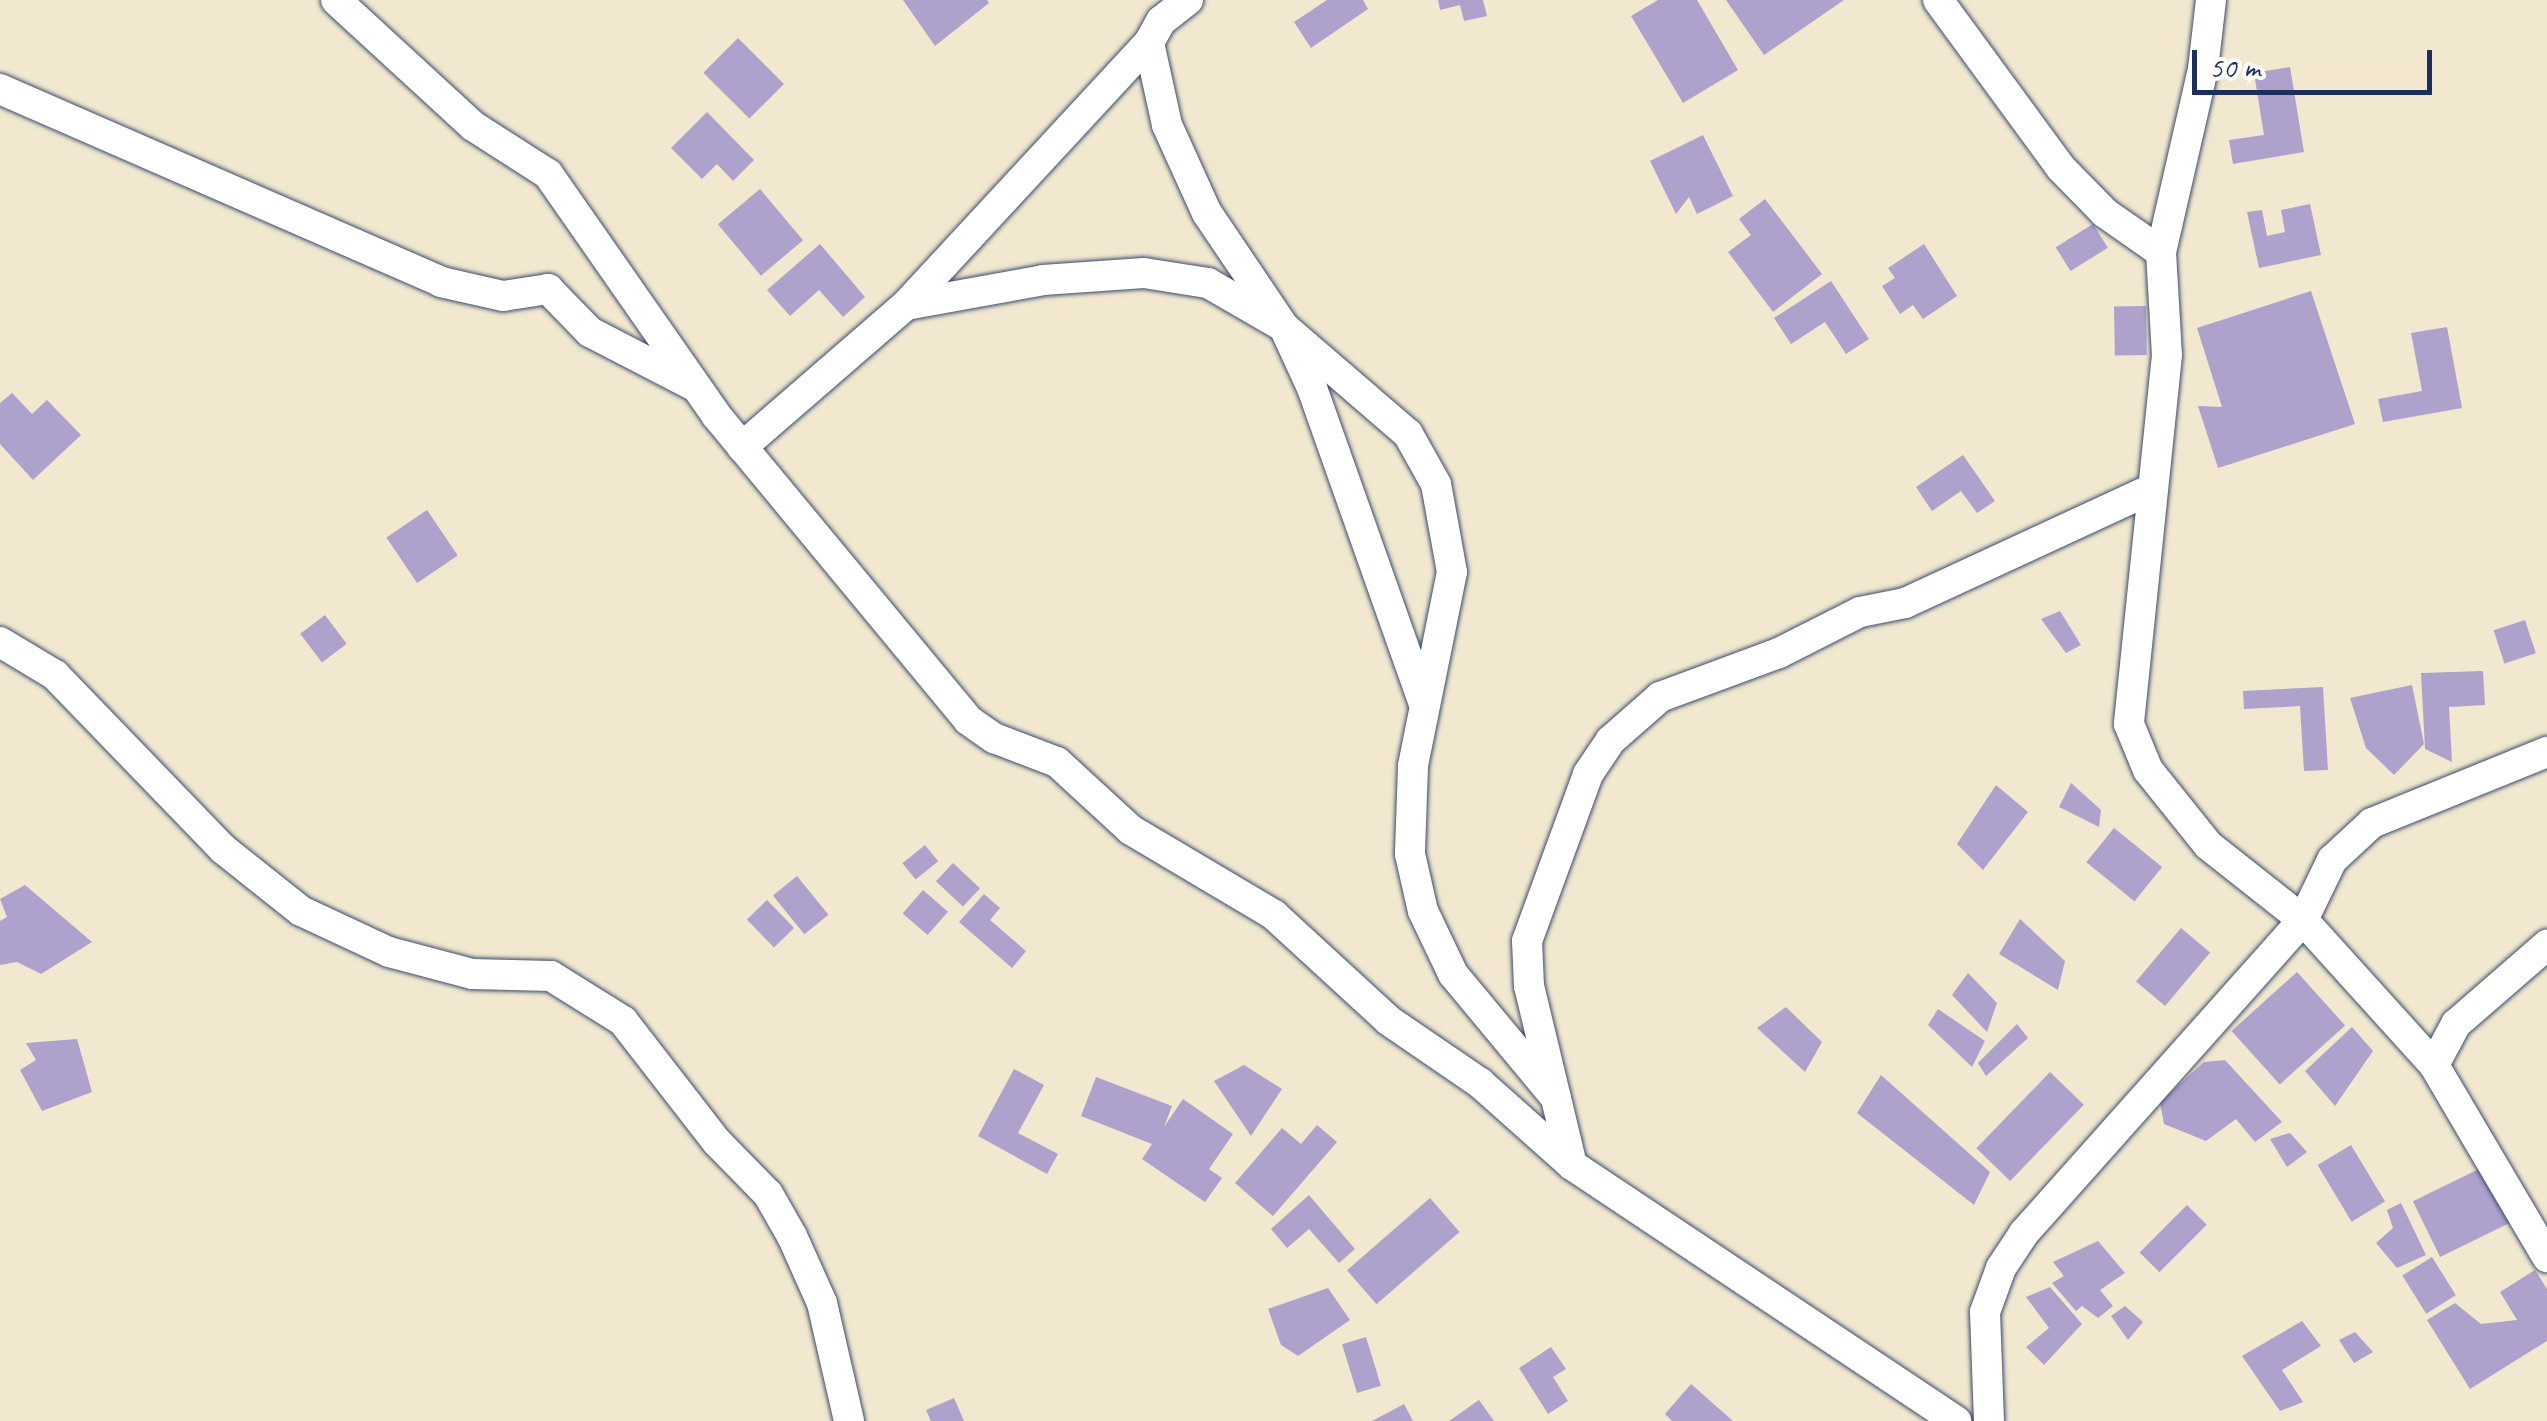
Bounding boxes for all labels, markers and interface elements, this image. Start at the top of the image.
scale bar [2197,30,2437,92]
text: 50 m [2209,48,2260,86]

